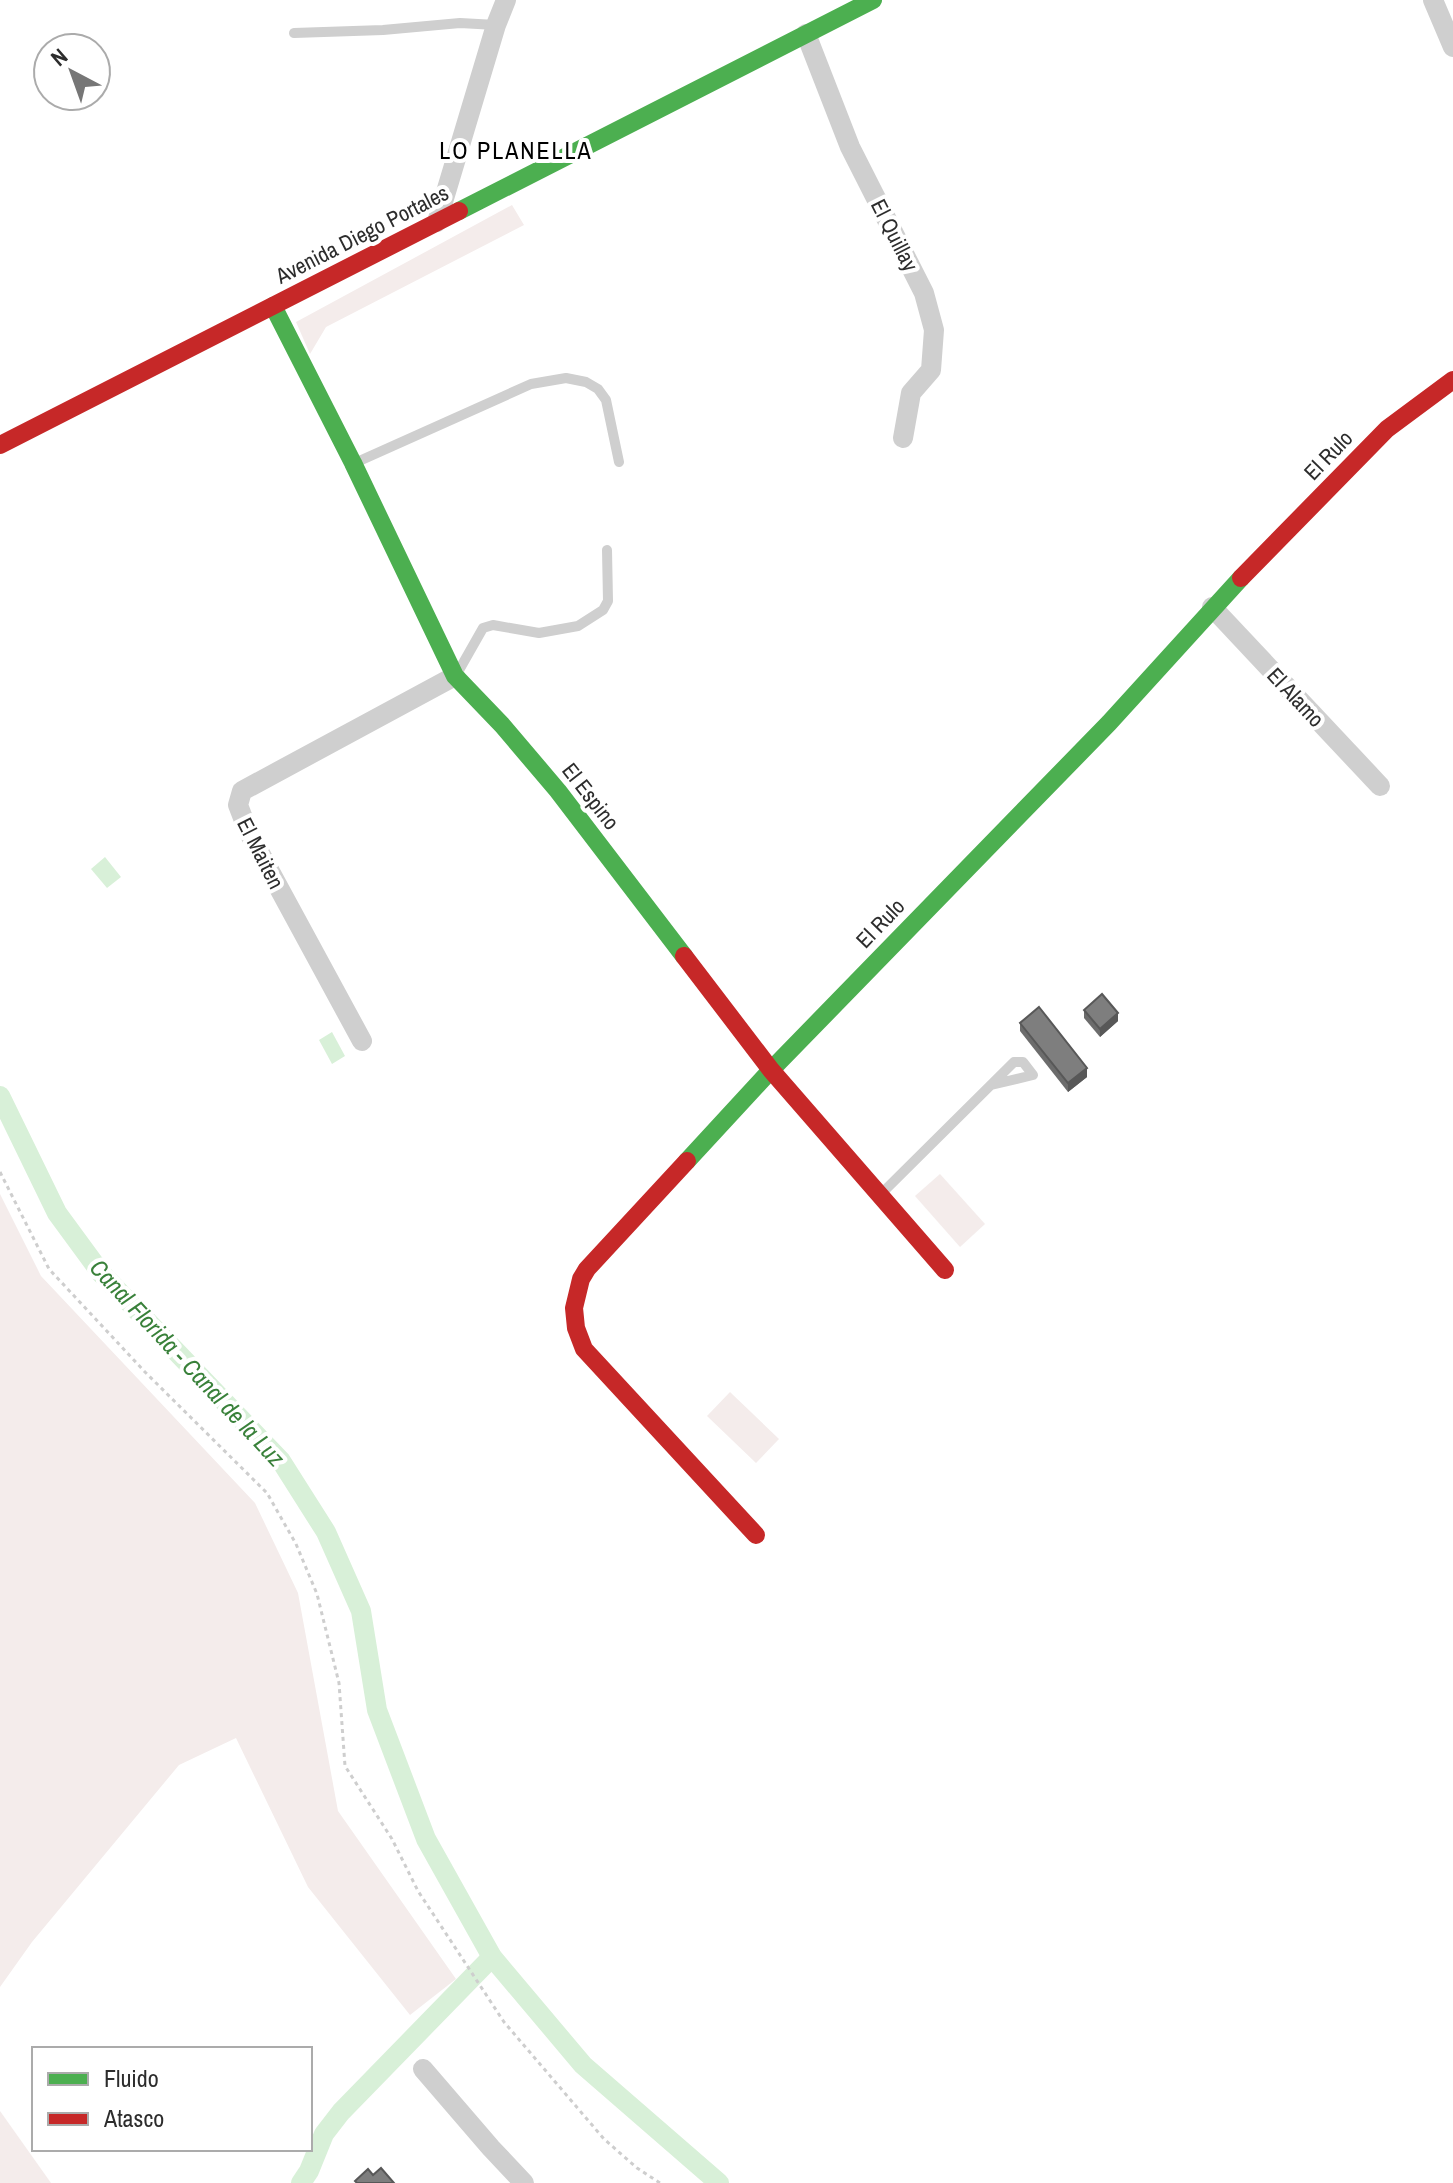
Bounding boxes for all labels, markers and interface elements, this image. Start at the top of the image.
north arrow [32,32,112,112]
text: N [44,41,74,73]
district label: LO PLANELLA [439,134,593,166]
street label: Avenida Diego Portales [270,177,454,291]
street label: El Quillay [864,194,926,276]
street label: El Rulo [1297,424,1359,486]
street label: El Alamo [1261,661,1331,733]
street label: El Espino [555,756,627,836]
street label: El Maiten [230,812,292,894]
street label: El Rulo [849,892,911,954]
water label: Canal Florida - Canal de la Luz [83,1252,292,1473]
legend [32,2047,312,2151]
text: Fluido [104,2062,159,2094]
text: Atasco [103,2102,164,2134]

